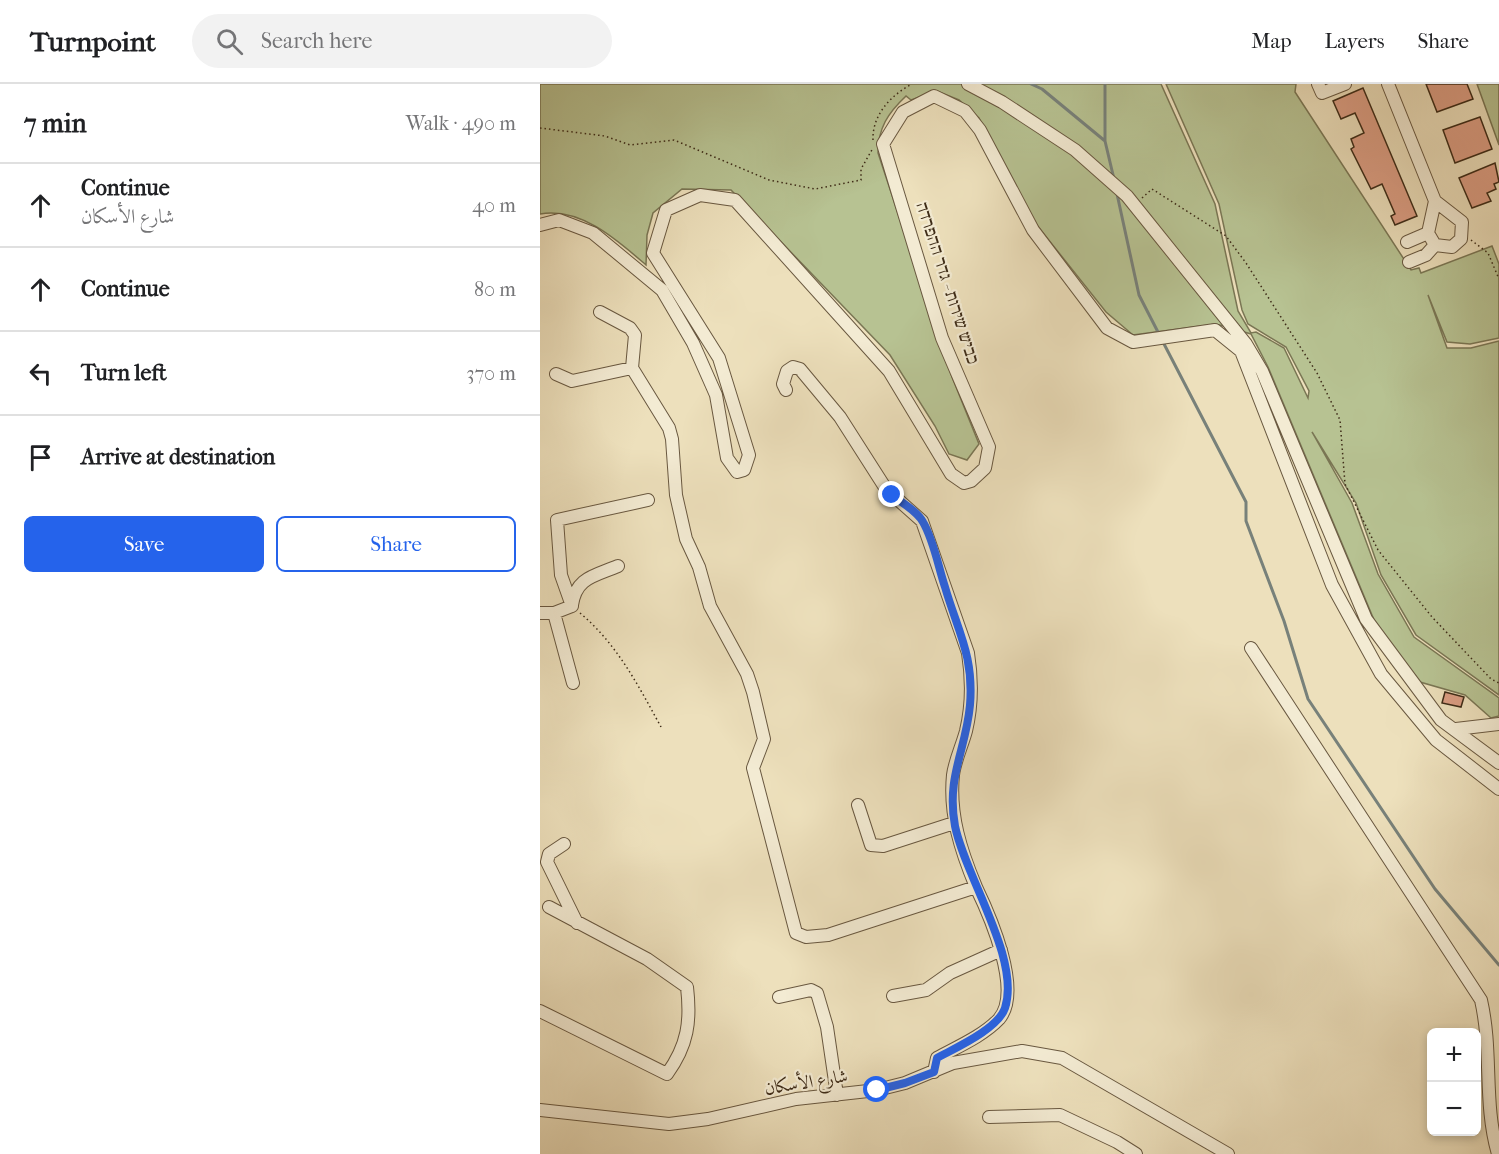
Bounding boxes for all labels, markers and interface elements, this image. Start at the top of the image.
search box [192,14,612,68]
text: Turnpoint [30,25,156,58]
icon: search [213,25,246,58]
text: Search here [261,28,372,54]
text: Map [1251,29,1292,53]
text: Layers [1325,29,1384,53]
text: Share [1417,29,1469,53]
text: 7 min [24,108,87,139]
text: Walk · 490 m [406,112,516,135]
text: Continue [81,175,170,201]
icon: ahead [24,189,57,222]
text: 40 m [472,194,516,217]
street label: כביש שירות - גדר ההפרדה [911,199,984,367]
text: شارع الأسكان [81,205,174,228]
icon: ahead [24,273,57,306]
text: Continue [81,276,170,302]
text: 80 m [474,278,516,301]
icon: left [24,357,57,390]
text: Turn left [81,360,167,386]
text: 370 m [466,362,516,385]
icon: arrive [24,441,57,474]
text: Arrive at destination [81,444,275,470]
route end [878,481,904,507]
button: Save [24,516,264,572]
button: Share [276,516,516,572]
map controls [1427,1028,1481,1136]
button: + [1427,1028,1481,1082]
street label: شارع الأسكان [762,1063,850,1103]
route start [863,1076,889,1102]
button: − [1427,1082,1481,1136]

